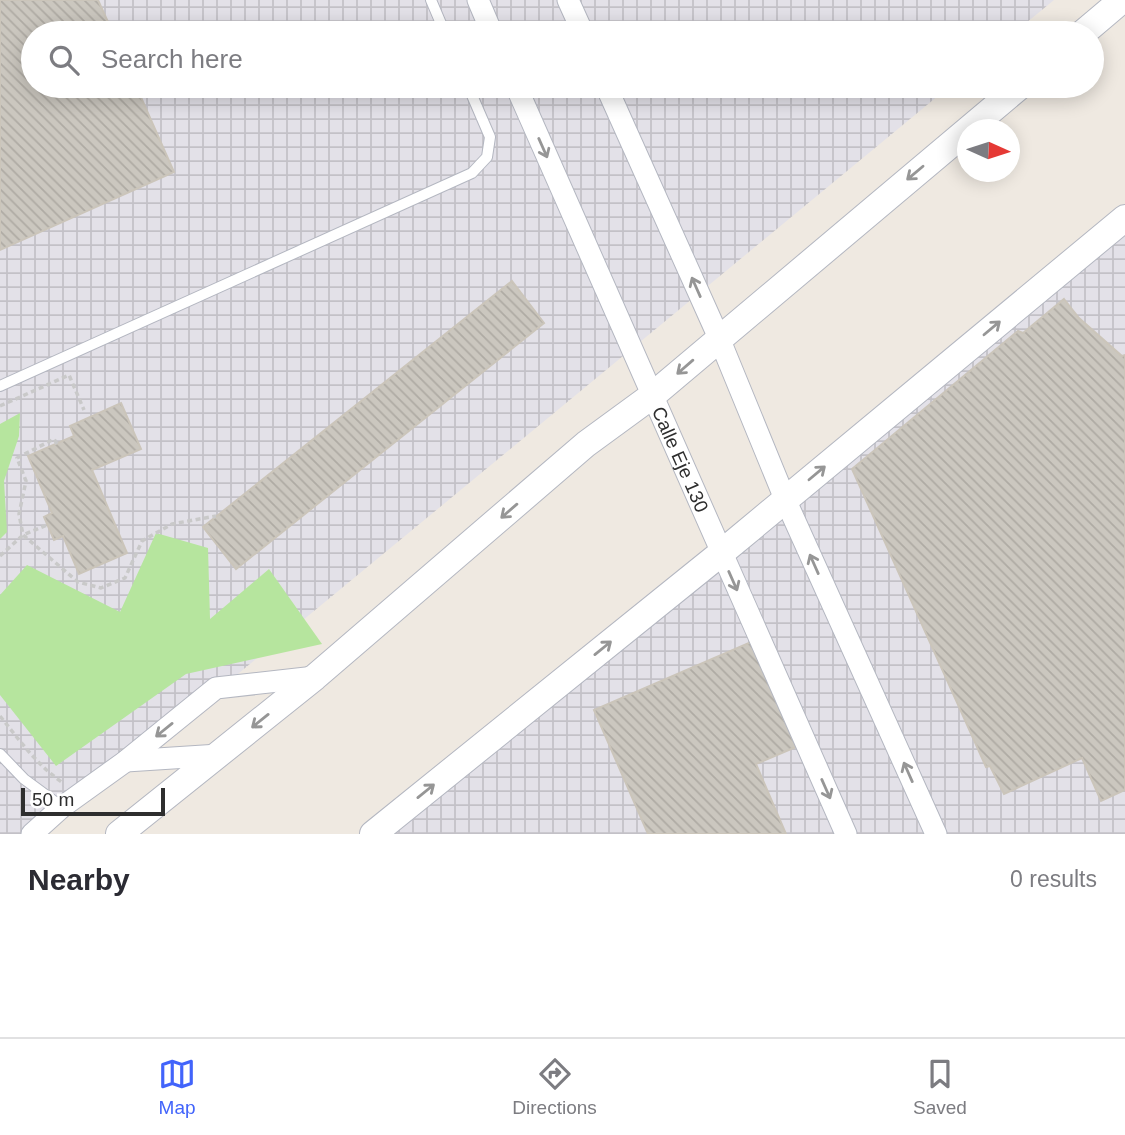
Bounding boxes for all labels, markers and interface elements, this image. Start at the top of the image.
search box [21,21,1104,98]
icon: search [45,41,83,79]
text: Search here [101,44,243,74]
north arrow [957,119,1020,182]
one-way arrow [537,137,550,158]
one-way arrow [907,165,925,181]
one-way arrow [689,277,702,299]
one-way arrow [983,320,1001,335]
one-way arrow [676,359,694,375]
street label: Calle Eje 130 [648,403,713,515]
one-way arrow [808,465,826,481]
one-way arrow [500,503,518,519]
one-way arrow [807,554,820,576]
one-way arrow [727,570,740,591]
one-way arrow [594,640,612,656]
one-way arrow [252,713,270,729]
one-way arrow [156,722,174,738]
one-way arrow [901,762,914,783]
one-way arrow [820,777,833,799]
one-way arrow [417,783,435,799]
scale bar [21,785,164,817]
text: 50 m [32,789,74,810]
text: Nearby [28,863,130,896]
text: 0 results [1010,866,1097,892]
tab: Map [158,1055,196,1119]
tab: Directions [512,1055,597,1119]
tab: Saved [913,1055,967,1119]

